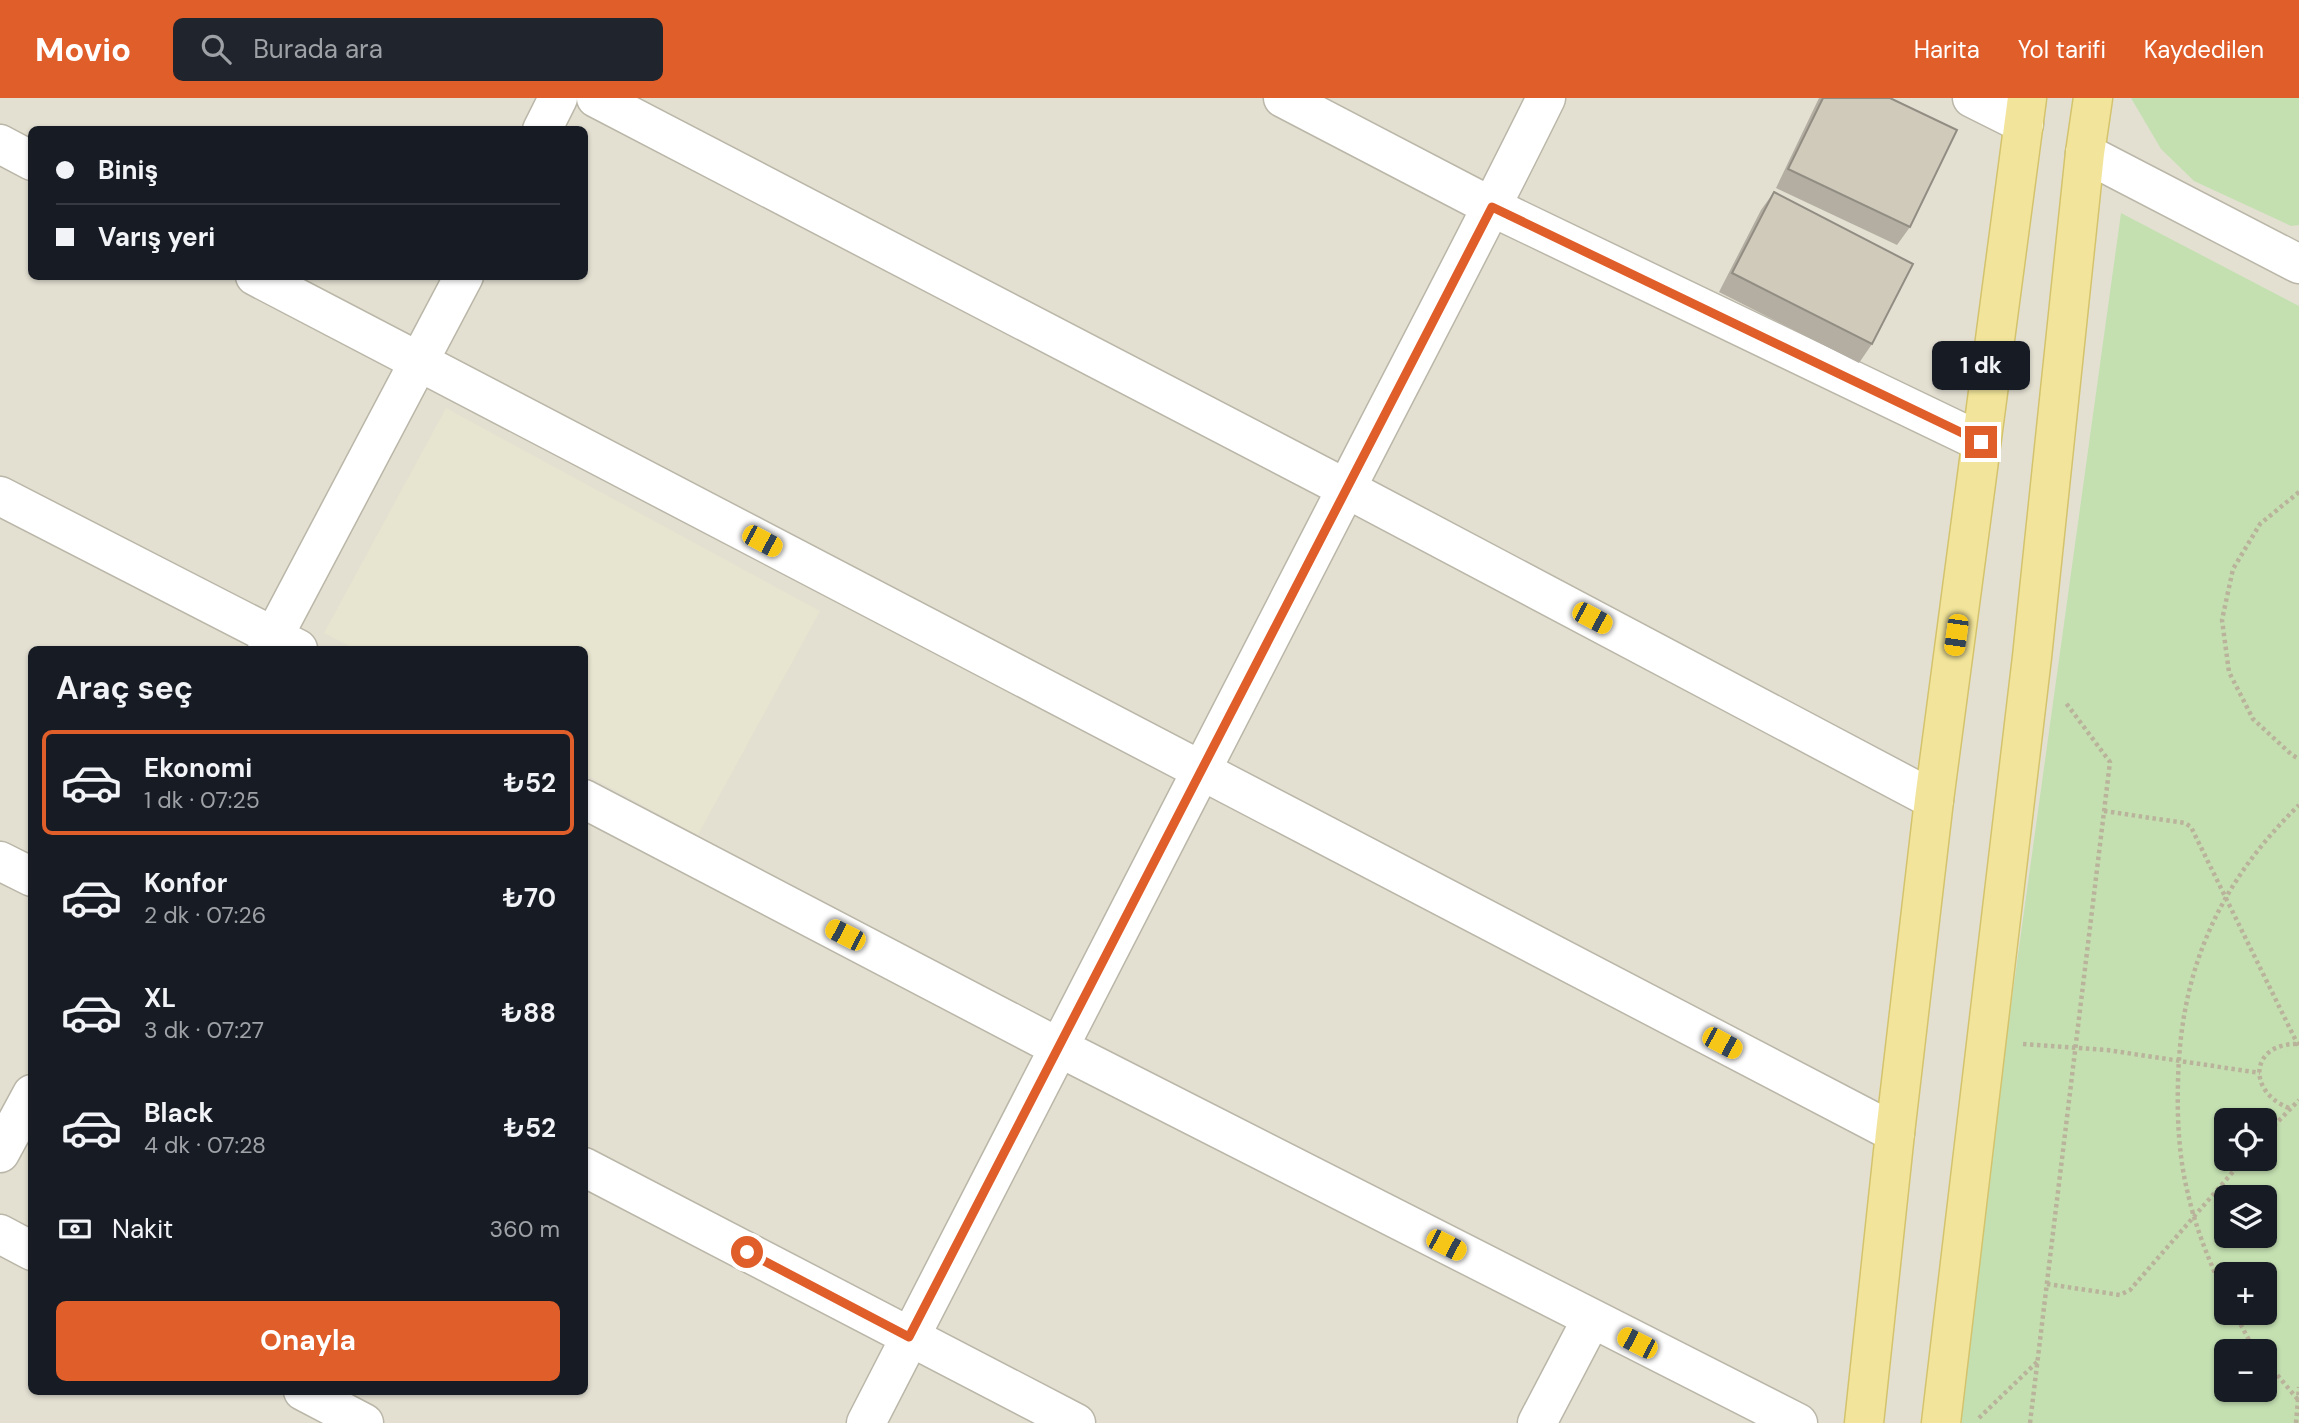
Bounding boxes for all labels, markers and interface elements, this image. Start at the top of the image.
search box [173,18,663,81]
text: Movio [35,28,131,71]
icon: search [197,30,235,68]
text: Burada ara [253,32,383,66]
text: Harita [1914,34,1980,65]
text: Yol tarifi [2018,34,2106,65]
text: Kaydedilen [2144,34,2264,65]
text: Biniş [98,153,158,187]
text: Varış yeri [98,220,215,254]
callout: 1 dk [1932,341,2030,390]
text: 1 dk [1960,350,2002,380]
route end [1965,426,1997,458]
car [739,522,786,560]
car [1569,599,1616,637]
car [1943,613,1970,657]
text: Araç seç [56,667,193,709]
icon: car [60,751,123,814]
text: Ekonomi [144,751,252,785]
text: ₺52 [504,766,556,800]
text: 1 dk · 07:25 [144,785,260,815]
icon: car [60,866,123,929]
text: Konfor [144,866,227,900]
text: ₺70 [502,881,556,915]
text: 2 dk · 07:26 [144,900,266,930]
car [822,916,869,954]
icon: car [60,981,123,1044]
text: XL [144,981,176,1015]
text: ₺88 [502,996,556,1030]
text: 3 dk · 07:27 [144,1015,264,1045]
car [1699,1024,1746,1062]
icon: car [60,1096,123,1159]
text: Black [144,1096,214,1130]
map controls [2214,1108,2277,1402]
button: locate [2214,1108,2277,1171]
text: ₺52 [504,1111,556,1145]
text: 4 dk · 07:28 [144,1130,266,1160]
button: layers [2214,1185,2277,1248]
icon: cash [56,1210,94,1248]
text: Nakit [112,1212,173,1246]
text: 360 m [490,1214,560,1244]
car [1423,1226,1470,1264]
route start [731,1236,763,1268]
button: + [2214,1262,2277,1325]
button: Onayla [56,1301,560,1381]
car [1614,1324,1661,1362]
button: − [2214,1339,2277,1402]

